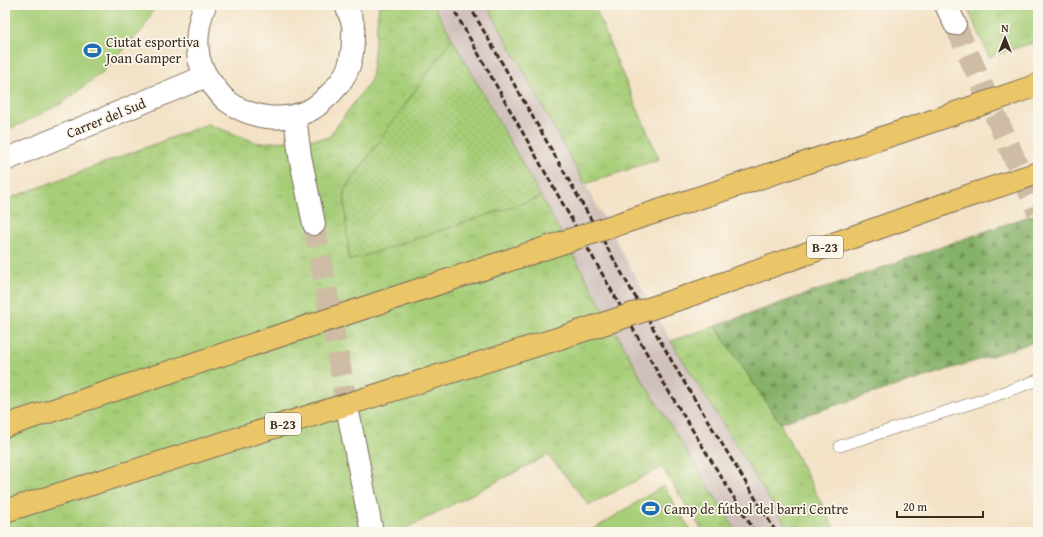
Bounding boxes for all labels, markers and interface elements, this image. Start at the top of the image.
north arrow [985,18,1025,58]
text: N [1001,20,1009,36]
place label: Ciutat esportiva Joan Gamper [104,32,200,68]
sports icon: Ciutat esportiva Joan Gamper [83,40,103,60]
street label: Carrer del Sud [63,93,149,143]
road number: B-23 [807,236,843,258]
road number: B-23 [265,413,301,435]
scale bar [897,493,983,519]
text: 20 m [903,498,927,515]
sports icon: Camp de fútbol del barri Centre [641,499,661,519]
place label: Camp de fútbol del barri Centre [664,499,849,519]

